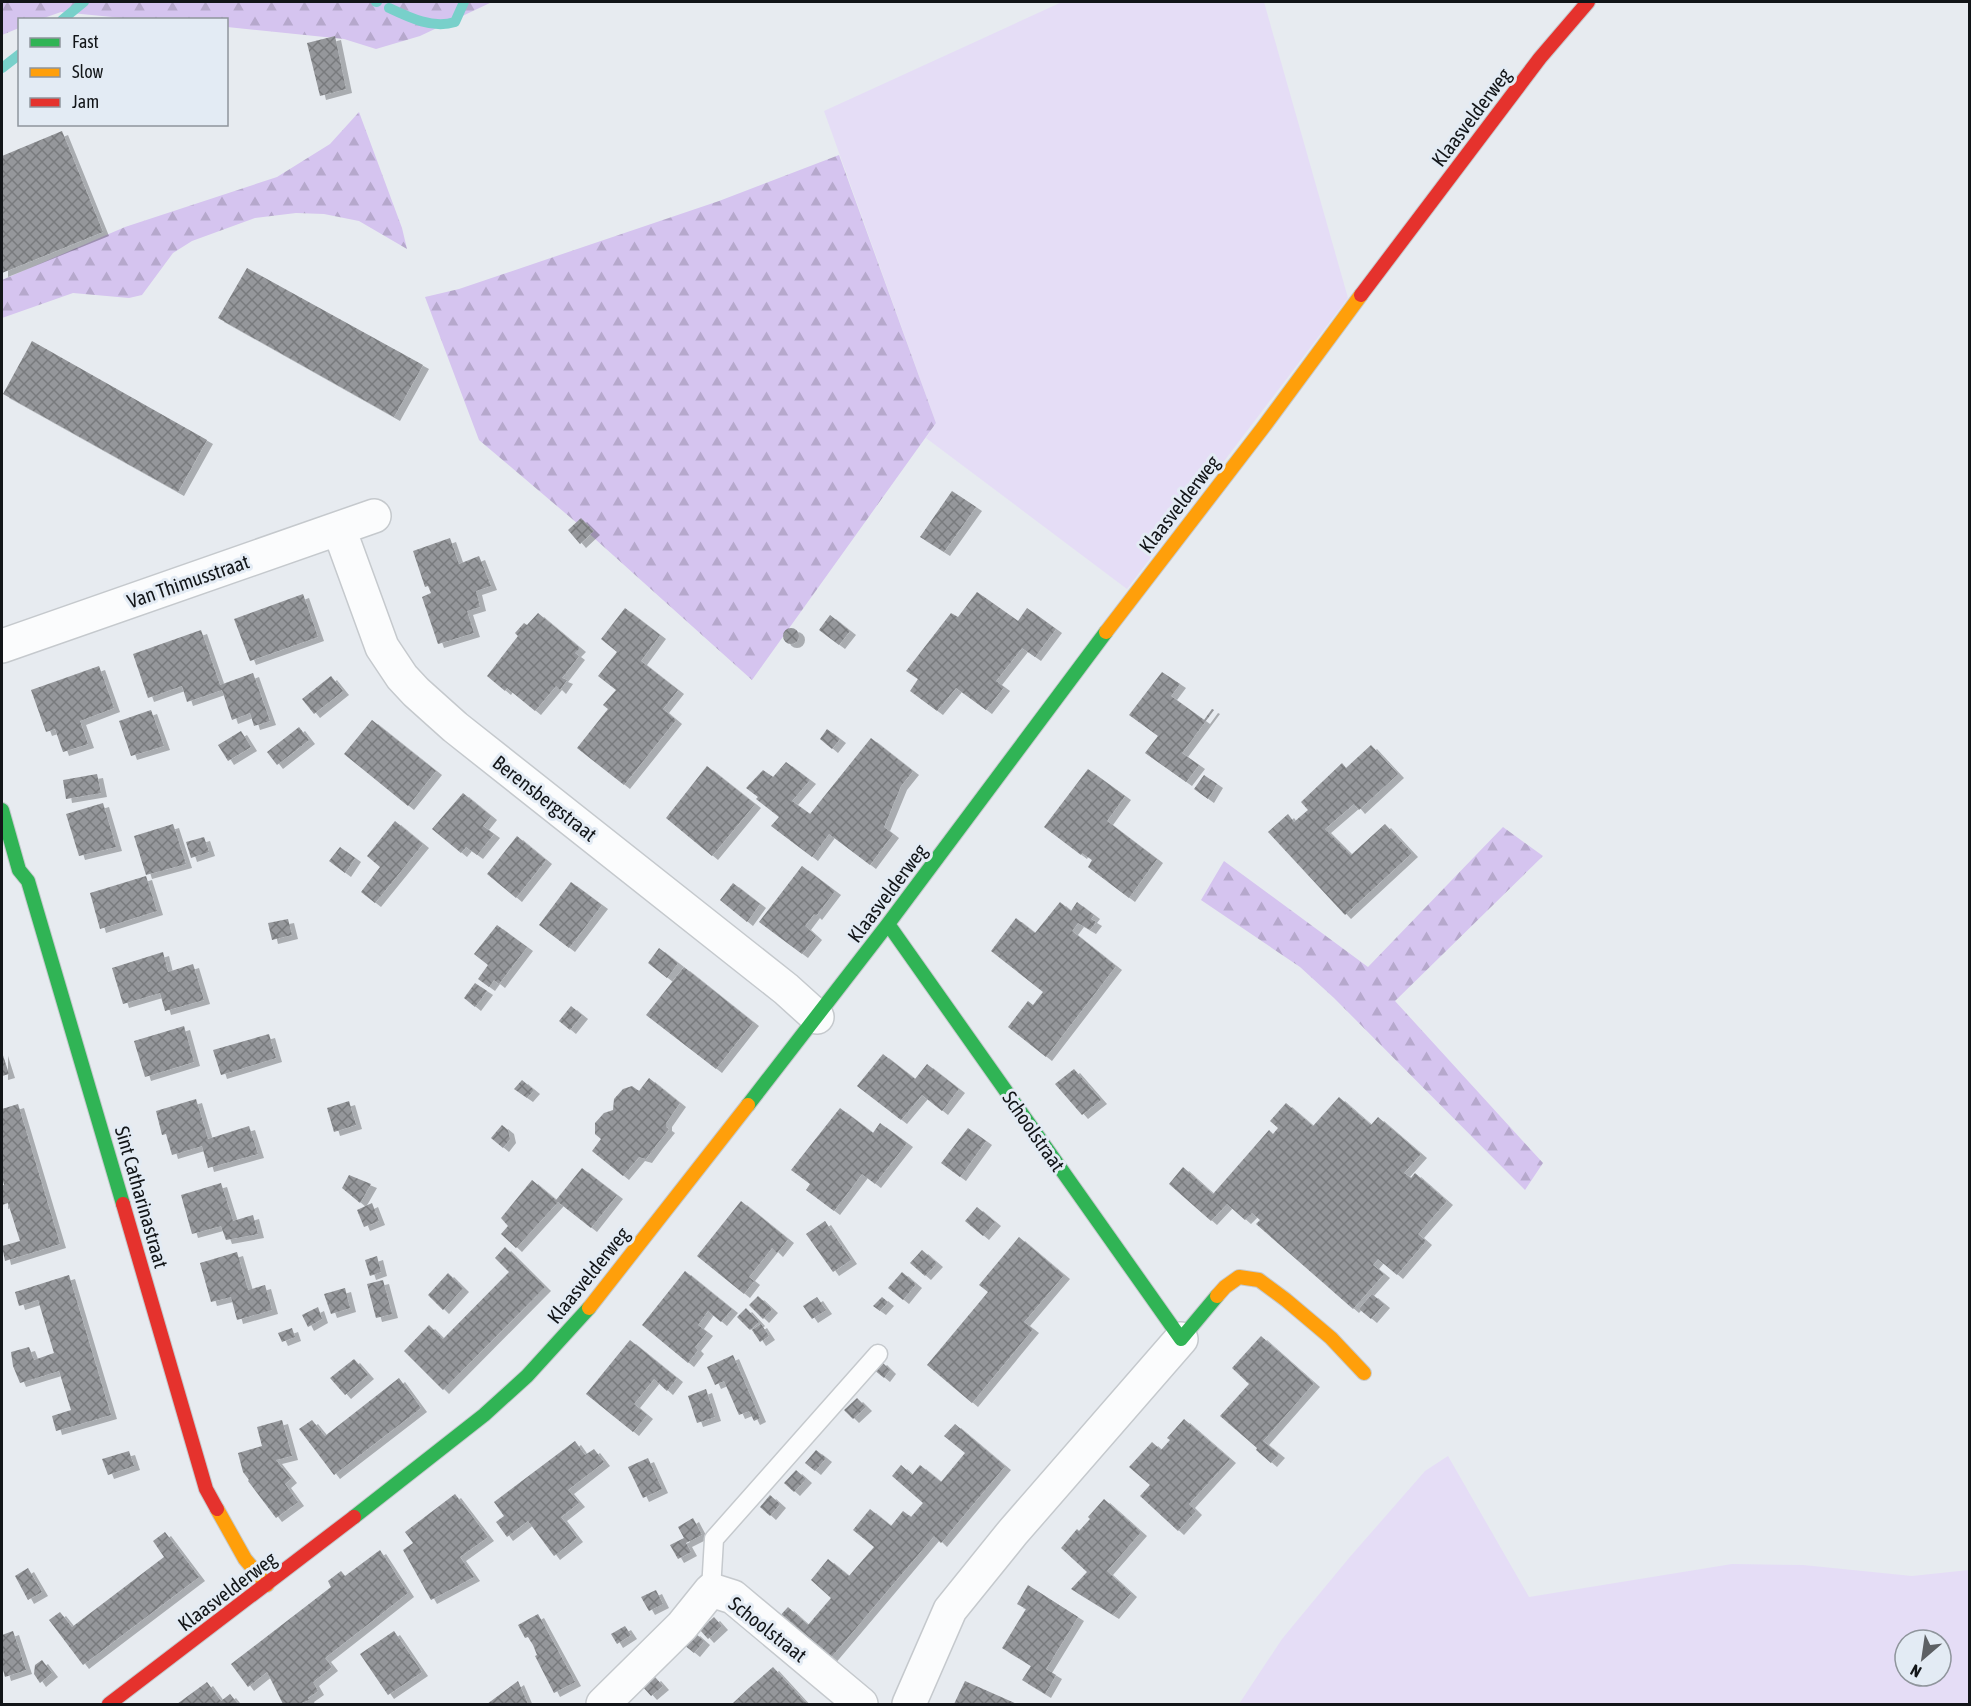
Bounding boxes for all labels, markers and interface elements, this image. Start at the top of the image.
legend [18,18,228,126]
text: Fast [72,31,99,52]
text: Slow [72,61,103,82]
street label: Klaasvelderweg [1427,63,1516,171]
text: Jam [72,91,99,112]
street label: Klaasvelderweg [1134,451,1224,557]
street label: Van Thimusstraat [124,549,252,613]
street label: Berensbergstraat [488,750,602,846]
street label: Klaasvelderweg [843,839,932,947]
street label: Schoolstraat [998,1087,1070,1176]
street label: Sint Catharinastraat [111,1123,173,1271]
street label: Klaasvelderweg [542,1222,634,1328]
street label: Klaasvelderweg [173,1546,281,1635]
street label: Schoolstraat [725,1592,812,1667]
north arrow [1893,1628,1953,1688]
text: N [1907,1661,1924,1681]

